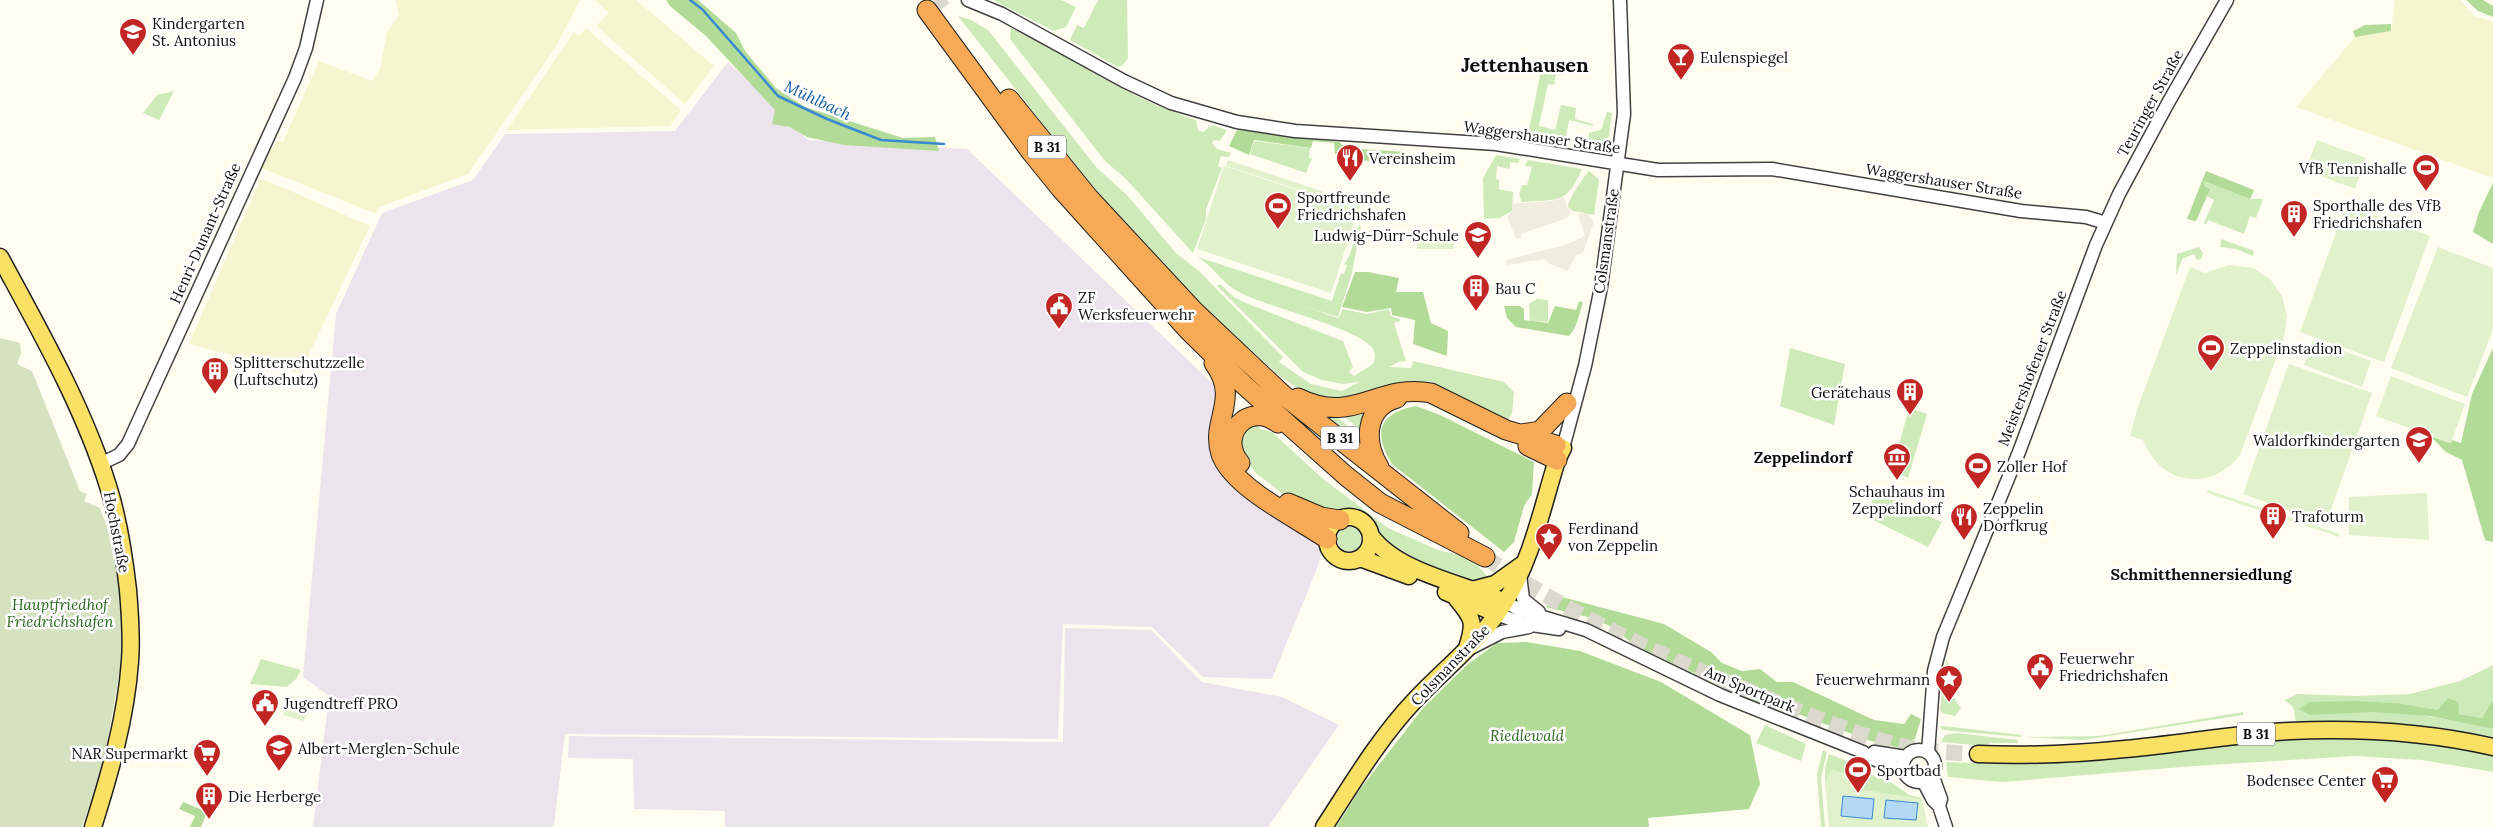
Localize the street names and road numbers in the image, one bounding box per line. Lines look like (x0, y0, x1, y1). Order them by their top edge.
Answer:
street label: Teuringer Straße (2113, 46, 2187, 160)
street label: Waggershauser Straße (1462, 117, 1622, 157)
road number: B 31 (1028, 136, 1066, 158)
street label: Waggershauser Straße (1864, 159, 2024, 203)
street label: Henri-Dunant-Straße (165, 160, 245, 306)
street label: Colsmanstraße (1589, 187, 1623, 295)
street label: Meistershofener Straße (1993, 287, 2071, 449)
road number: B 31 (1321, 426, 1359, 449)
street label: Hochstraße (100, 490, 134, 574)
street label: Colsmanstraße (1406, 620, 1494, 710)
street label: Am Sportpark (1701, 661, 1798, 717)
road number: B 31 (2237, 722, 2275, 746)

